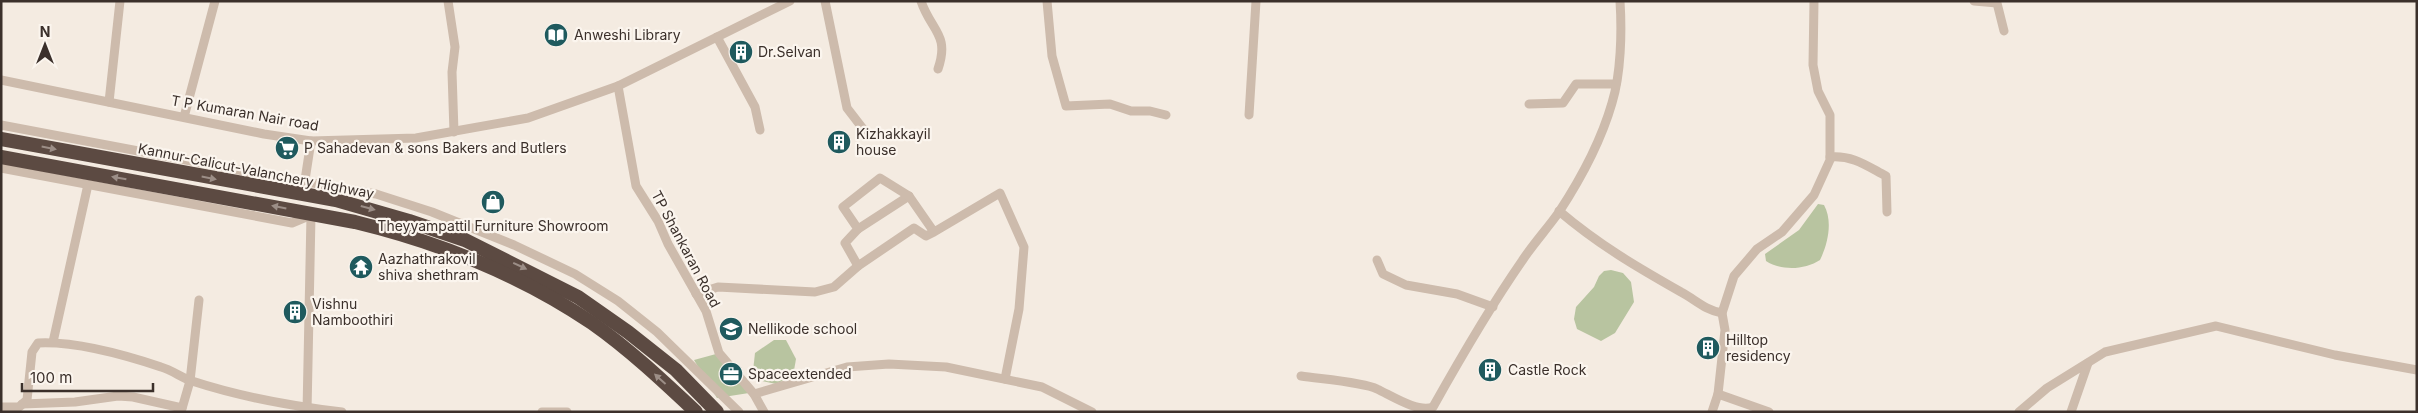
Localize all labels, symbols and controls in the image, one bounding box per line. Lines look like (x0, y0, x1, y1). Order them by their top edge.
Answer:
north arrow (20, 20, 70, 70)
library icon: Anweshi Library (543, 22, 569, 48)
text: N (40, 23, 50, 40)
place label: Anweshi Library (574, 26, 681, 43)
building icon: Dr.Selvan (728, 39, 754, 65)
place label: Dr.Selvan (758, 43, 821, 60)
street label: T P Kumaran Nair road (170, 91, 320, 134)
place label: Kizhakkayil house (856, 125, 931, 158)
building icon: Kizhakkayil house (826, 129, 852, 155)
supermarket icon: P Sahadevan & sons Bakers and Butlers (274, 135, 300, 161)
street label: Kannur-Calicut-Valanchery Highway (137, 139, 376, 202)
place label: P Sahadevan & sons Bakers and Butlers (304, 139, 567, 156)
one-way arrow (42, 144, 57, 152)
one-way arrow (110, 174, 126, 182)
one-way arrow (201, 174, 216, 182)
street label: TP Shankaran Road (648, 187, 724, 310)
shop icon: Theyyampattil Furniture Showroom (480, 189, 506, 215)
one-way arrow (270, 203, 286, 211)
one-way arrow (361, 205, 376, 213)
place label: Theyyampattil Furniture Showroom (377, 217, 609, 234)
place label: Aazhathrakovil shiva shethram (378, 250, 479, 283)
temple icon: Aazhathrakovil shiva shethram (348, 254, 374, 280)
one-way arrow (513, 263, 527, 271)
place label: Vishnu Namboothiri (312, 295, 393, 328)
building icon: Vishnu Namboothiri (282, 299, 308, 325)
school or university icon: Nellikode school (718, 316, 744, 342)
place label: Nellikode school (748, 320, 857, 337)
place label: Hilltop residency (1726, 331, 1791, 364)
building icon: Hilltop residency (1695, 335, 1721, 361)
building icon: Castle Rock (1477, 357, 1503, 383)
scale bar (22, 360, 154, 392)
office icon: Spaceextended (718, 361, 744, 387)
place label: Castle Rock (1508, 361, 1587, 378)
place label: Spaceextended (748, 365, 852, 382)
text: 100 m (30, 368, 72, 387)
one-way arrow (655, 373, 667, 385)

